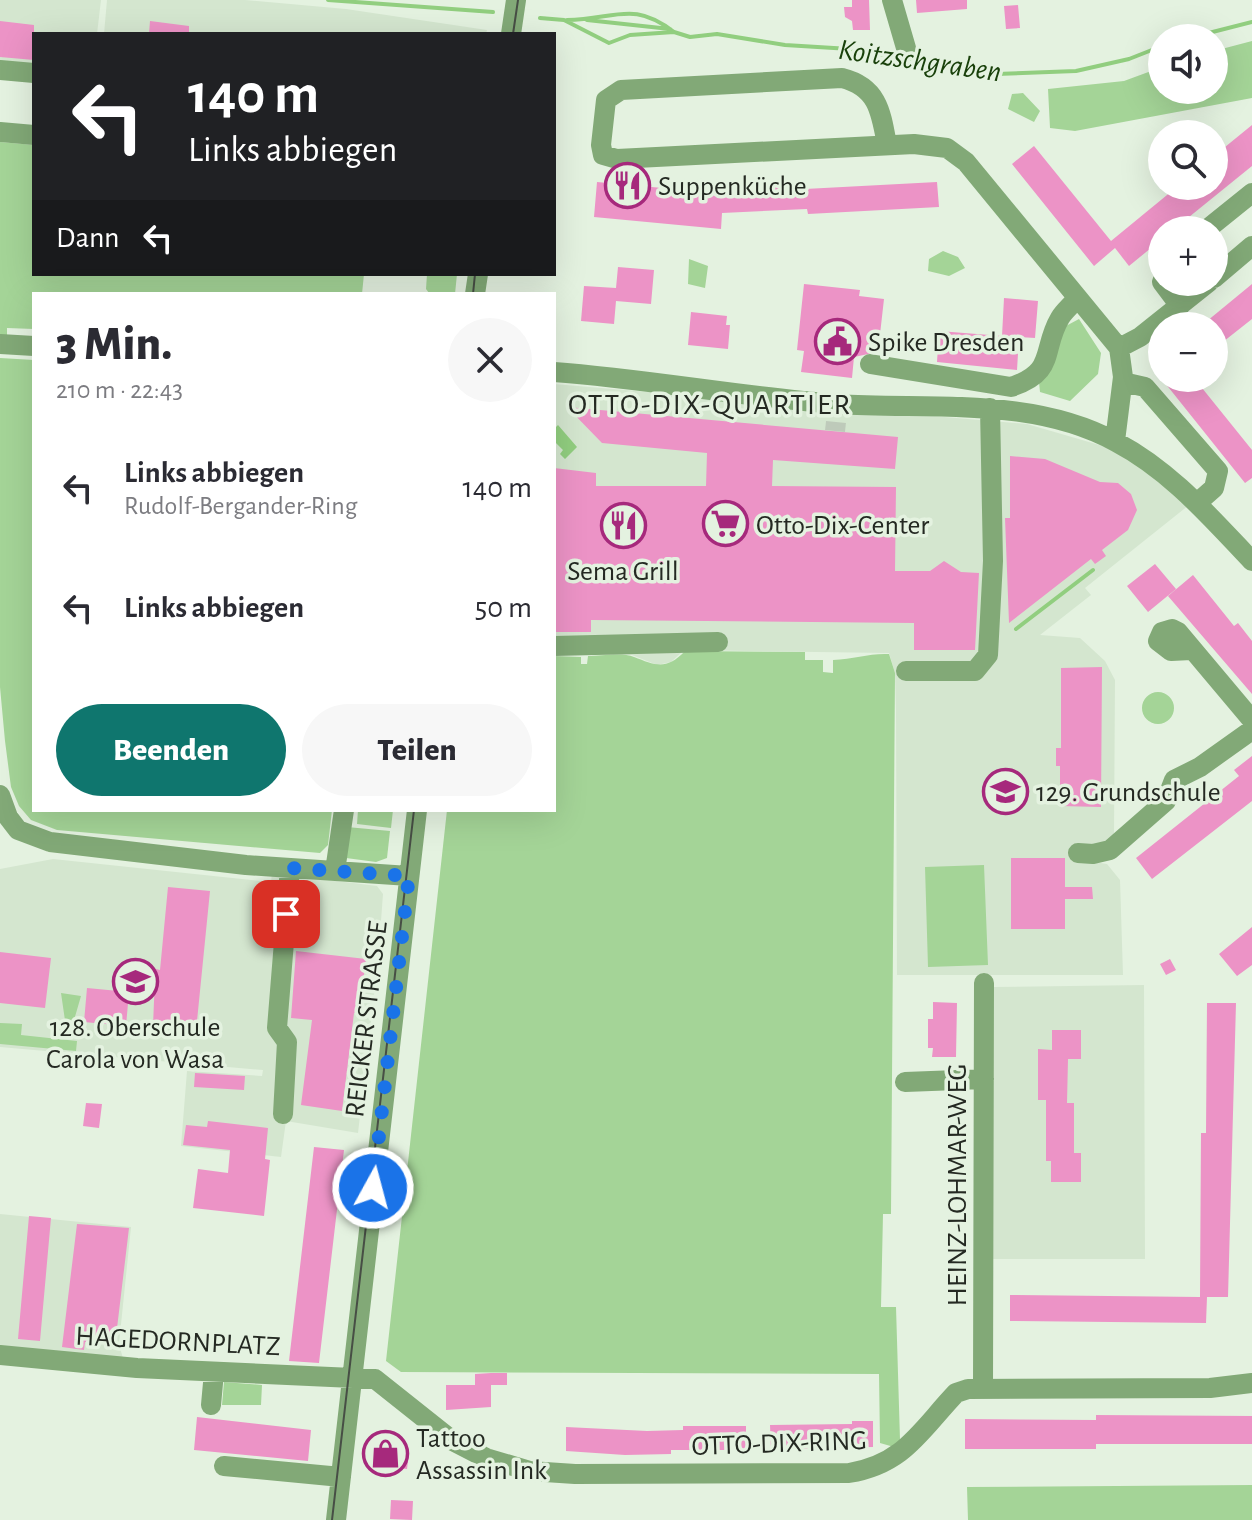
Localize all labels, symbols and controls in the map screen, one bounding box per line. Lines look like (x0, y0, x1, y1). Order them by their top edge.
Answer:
map controls (1148, 24, 1228, 392)
button: sound (1148, 24, 1228, 104)
water label: Koitzschgraben (836, 35, 1003, 87)
icon: left (56, 64, 160, 168)
text: 140 m (188, 67, 319, 123)
button: search (1148, 120, 1228, 200)
text: Links abbiegen (188, 132, 397, 168)
restaurant icon: Suppenküche (603, 161, 651, 209)
place label: Suppenküche (658, 173, 807, 201)
icon: left (136, 216, 180, 260)
button: + (1148, 216, 1228, 296)
text: Dann (56, 223, 120, 253)
button: − (1148, 312, 1228, 392)
public building icon: Spike Dresden (813, 317, 861, 365)
button: close (448, 318, 532, 402)
text: 3 Min. (56, 321, 172, 369)
place label: Spike Dresden (868, 329, 1024, 357)
text: 210 m · 22:43 (56, 377, 183, 403)
district label: OTTO-DIX-QUARTIER (568, 390, 852, 420)
text: Links abbiegen (124, 458, 304, 488)
icon: left (56, 466, 100, 510)
text: 140 m (462, 473, 532, 503)
text: Rudolf-Bergander-Ring (124, 493, 357, 519)
supermarket icon: Otto-Dix-Center (701, 500, 749, 548)
restaurant icon: Sema Grill (599, 501, 647, 549)
place label: Otto-Dix-Center (756, 512, 929, 540)
place label: Sema Grill (567, 558, 679, 586)
icon: left (56, 586, 100, 630)
text: Links abbiegen (124, 593, 304, 623)
text: 50 m (475, 593, 532, 623)
button: Beenden (56, 704, 286, 796)
button: Teilen (302, 704, 532, 796)
school or university icon: 129. Grundschule (981, 767, 1029, 815)
place label: 129. Grundschule (1036, 779, 1221, 807)
pin (252, 880, 320, 948)
icon: arrive (264, 892, 308, 936)
street label: REICKER STRASSE (341, 919, 393, 1119)
school or university icon: 128. Oberschule Carola von Wasa (111, 958, 159, 1006)
place label: 128. Oberschule Carola von Wasa (46, 1014, 224, 1074)
street label: HEINZ-LOHMAR-WEG (944, 1064, 972, 1306)
position arrow (331, 1146, 415, 1230)
street label: HAGEDORNPLATZ (75, 1323, 281, 1361)
place label: Tattoo Assassin Ink (416, 1425, 547, 1485)
street label: OTTO-DIX-RING (691, 1427, 867, 1461)
shop icon: Tattoo Assassin Ink (361, 1429, 409, 1477)

